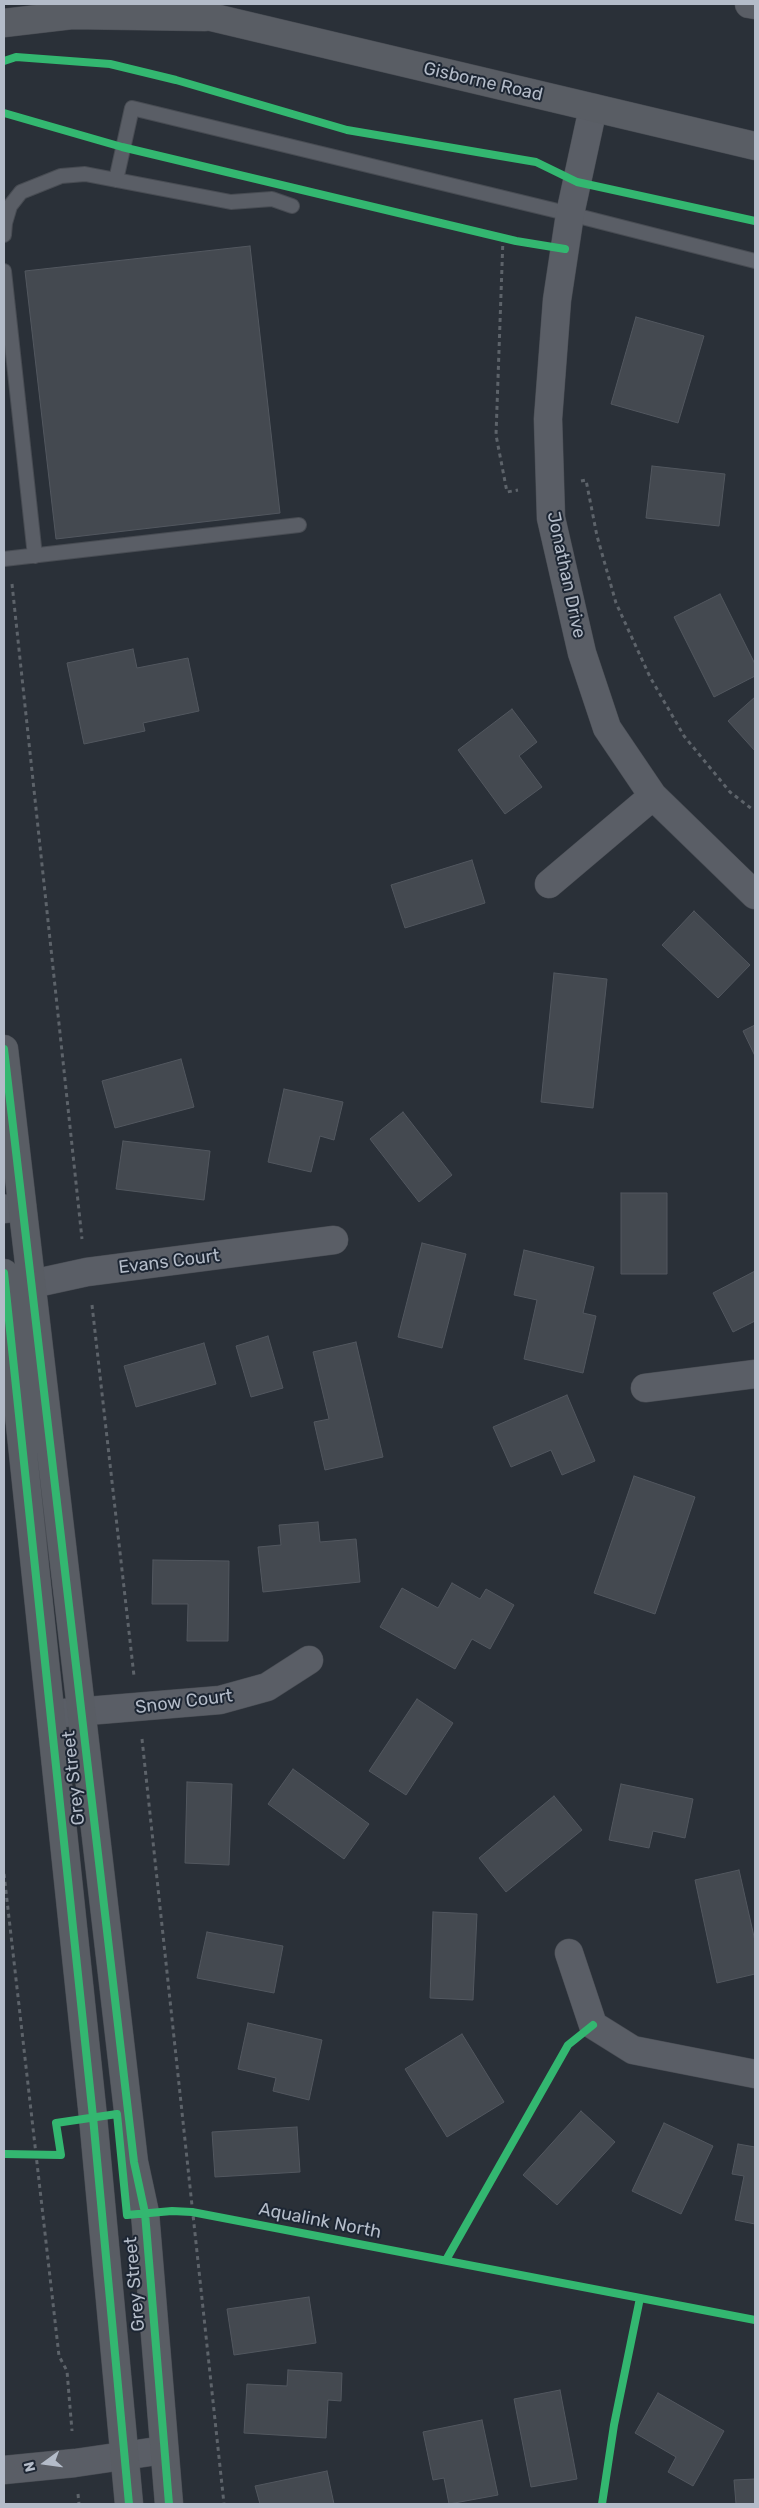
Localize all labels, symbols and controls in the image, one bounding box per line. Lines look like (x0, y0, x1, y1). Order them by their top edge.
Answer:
street label: Gisborne Road (421, 58, 545, 106)
street label: Jonathan Drive (542, 510, 590, 640)
street label: Evans Court (117, 1245, 221, 1279)
street label: Snow Court (134, 1685, 234, 1719)
street label: Grey Street (58, 1730, 90, 1826)
street label: Aqualink North (257, 2199, 383, 2243)
street label: Grey Street (120, 2236, 150, 2332)
north arrow (20, 2438, 70, 2488)
text: N (20, 2460, 39, 2474)

